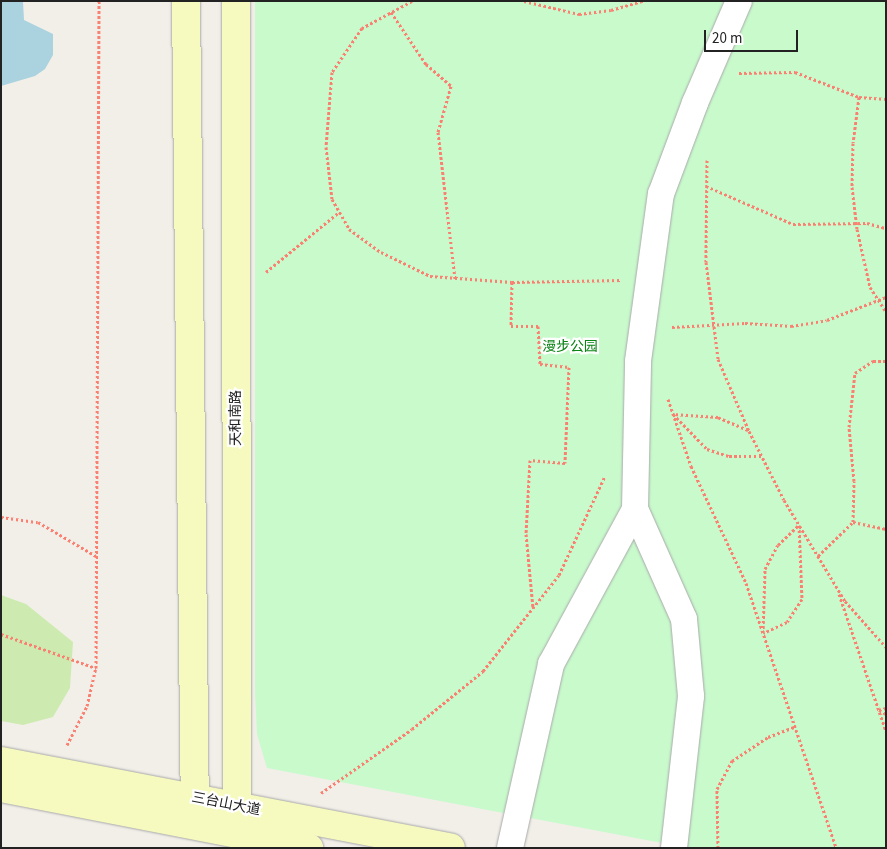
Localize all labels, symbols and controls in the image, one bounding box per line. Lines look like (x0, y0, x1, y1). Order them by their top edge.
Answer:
scale bar (707, 20, 801, 52)
text: 20 m (712, 28, 742, 49)
park label: 漫步公园 (542, 339, 598, 355)
street label: 天和南路 (228, 390, 244, 446)
street label: 三台山大道 (190, 789, 262, 819)

